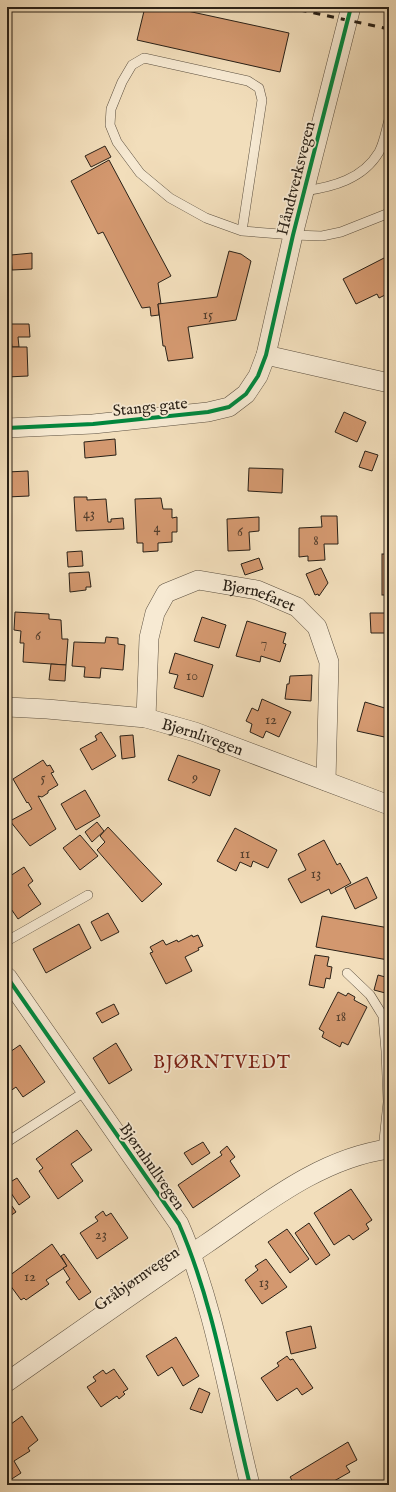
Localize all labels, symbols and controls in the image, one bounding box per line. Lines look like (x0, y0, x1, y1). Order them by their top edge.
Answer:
street label: Håndtverksvegen (273, 119, 321, 237)
house number: 15 (203, 306, 213, 324)
street label: Stangs gate (112, 394, 189, 422)
house number: 43 (83, 505, 95, 523)
house number: 4 (154, 519, 161, 537)
house number: 6 (237, 523, 244, 541)
house number: 8 (313, 532, 319, 550)
street label: Bjørnefaret (220, 576, 298, 617)
house number: 6 (35, 627, 42, 645)
house number: 7 (261, 634, 267, 652)
house number: 10 (186, 667, 198, 685)
house number: 12 (265, 711, 277, 729)
street label: Bjørnlivegen (159, 715, 246, 761)
house number: 5 (40, 769, 46, 787)
house number: 9 (191, 769, 198, 787)
house number: 11 (240, 845, 250, 863)
house number: 13 (311, 865, 321, 883)
house number: 18 (336, 1008, 346, 1026)
district label: BJØRNTVEDT (153, 1052, 291, 1075)
street label: Bjørnhullvegen (114, 1120, 189, 1215)
house number: 23 (95, 1226, 107, 1244)
street label: Gråbjørnvegen (91, 1243, 184, 1316)
house number: 12 (24, 1268, 36, 1286)
house number: 13 (259, 1274, 269, 1292)

